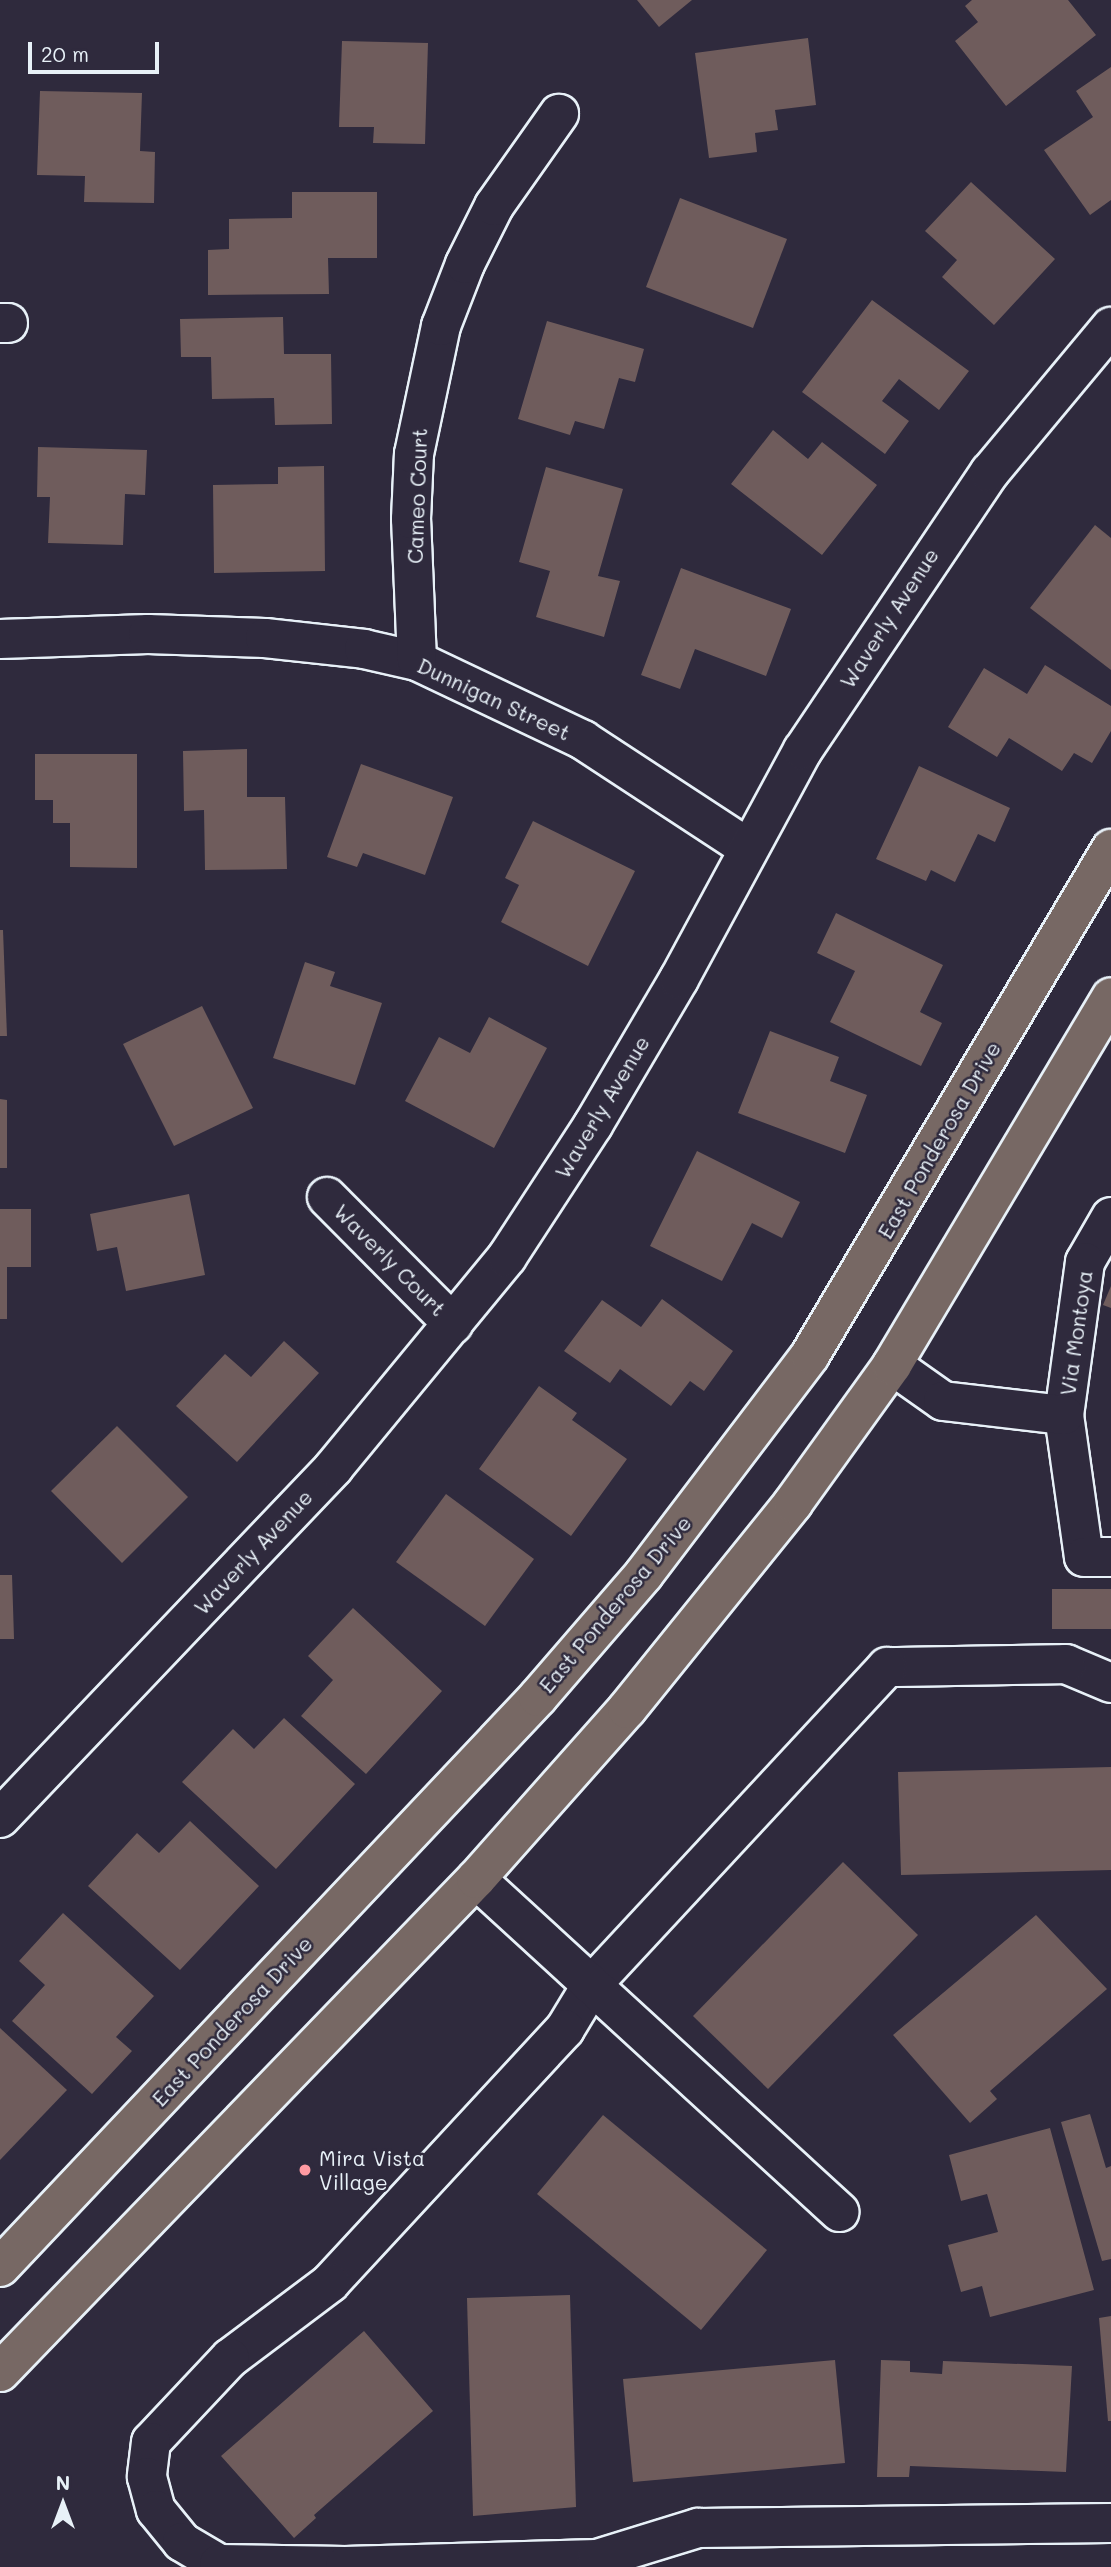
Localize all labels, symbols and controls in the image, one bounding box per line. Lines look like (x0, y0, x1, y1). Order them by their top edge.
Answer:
scale bar (32, 28, 163, 72)
text: 20 m (41, 40, 89, 67)
street label: Cameo Court (402, 428, 432, 564)
street label: Waverly Avenue (834, 543, 944, 693)
street label: Dunnigan Street (413, 652, 575, 746)
street label: Waverly Avenue (550, 1031, 654, 1183)
street label: East Ponderosa Drive (872, 1037, 1006, 1243)
street label: Waverly Court (329, 1199, 451, 1321)
street label: Via Montoya (1055, 1269, 1097, 1397)
street label: Waverly Avenue (189, 1484, 317, 1620)
street label: East Ponderosa Drive (534, 1510, 696, 1698)
street label: East Ponderosa Drive (147, 1931, 317, 2111)
place label: Mira Vista Village (319, 2145, 425, 2195)
marker: Mira Vista Village (297, 2162, 313, 2178)
north arrow (28, 2469, 98, 2539)
text: N (56, 2470, 70, 2495)

